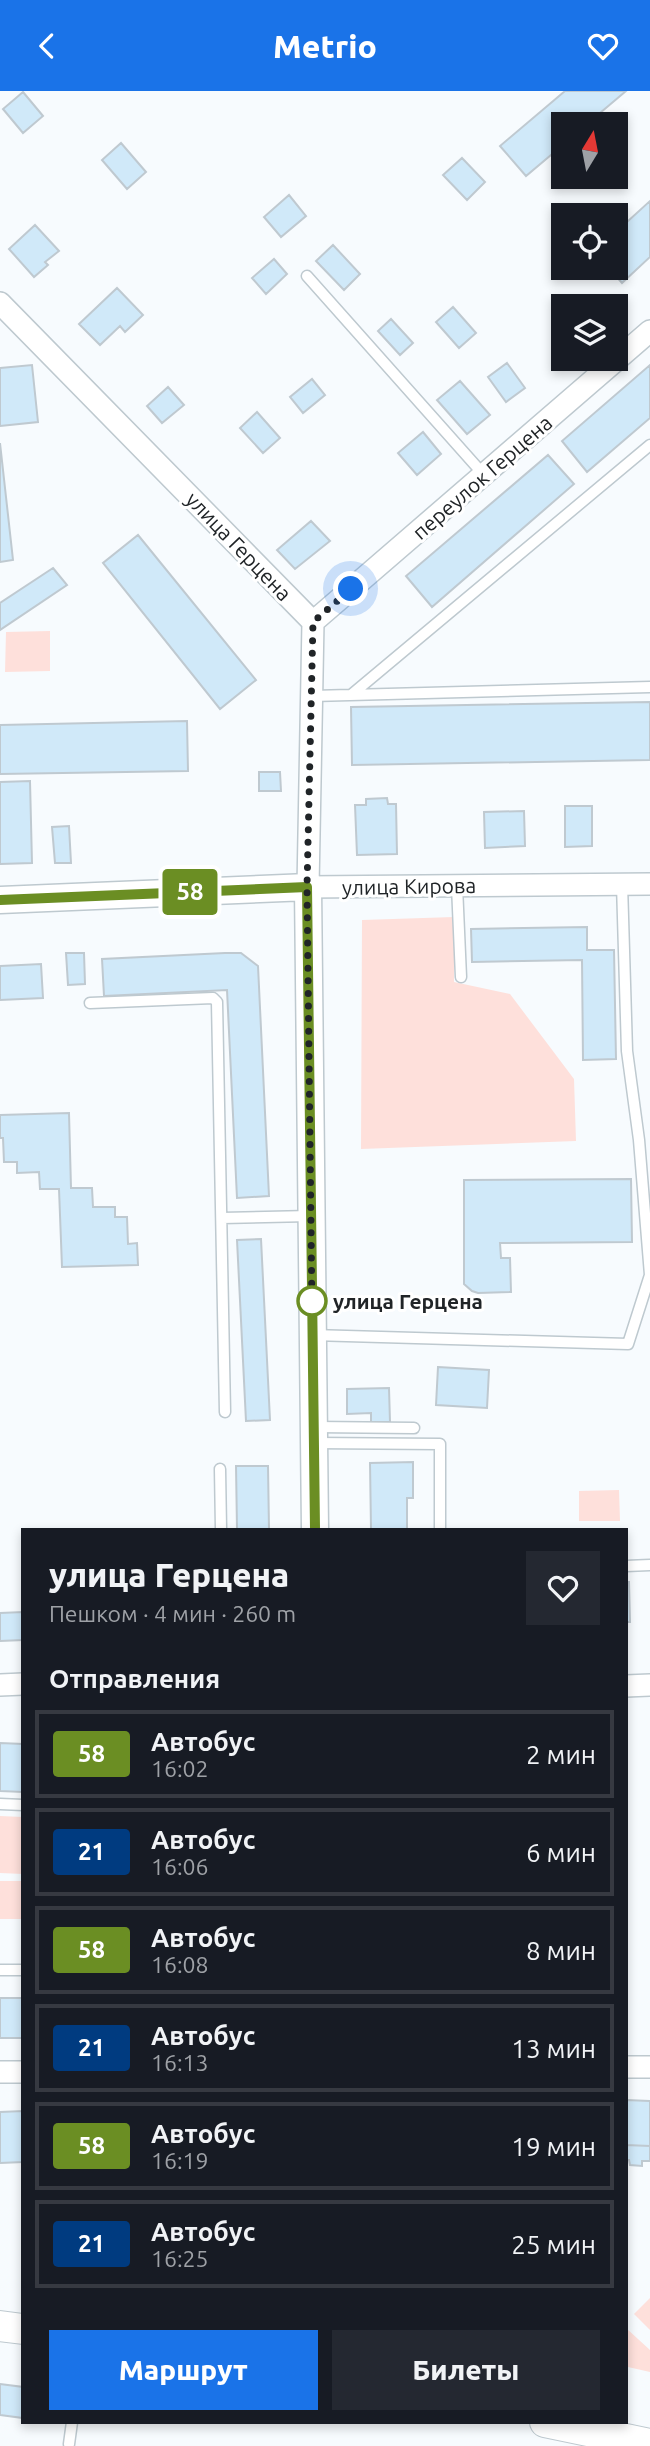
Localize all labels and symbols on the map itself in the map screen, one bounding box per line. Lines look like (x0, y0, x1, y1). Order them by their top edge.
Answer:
north arrow (551, 112, 628, 189)
street label: переулок Герцена (407, 410, 557, 544)
street label: улица Герцена (181, 487, 297, 605)
your location (333, 571, 368, 606)
line badge: 58 (158, 869, 221, 915)
street label: улица Кирова (342, 873, 476, 899)
marker: улица Герцена (297, 1286, 327, 1316)
place label: улица Герцена (333, 1289, 483, 1313)

